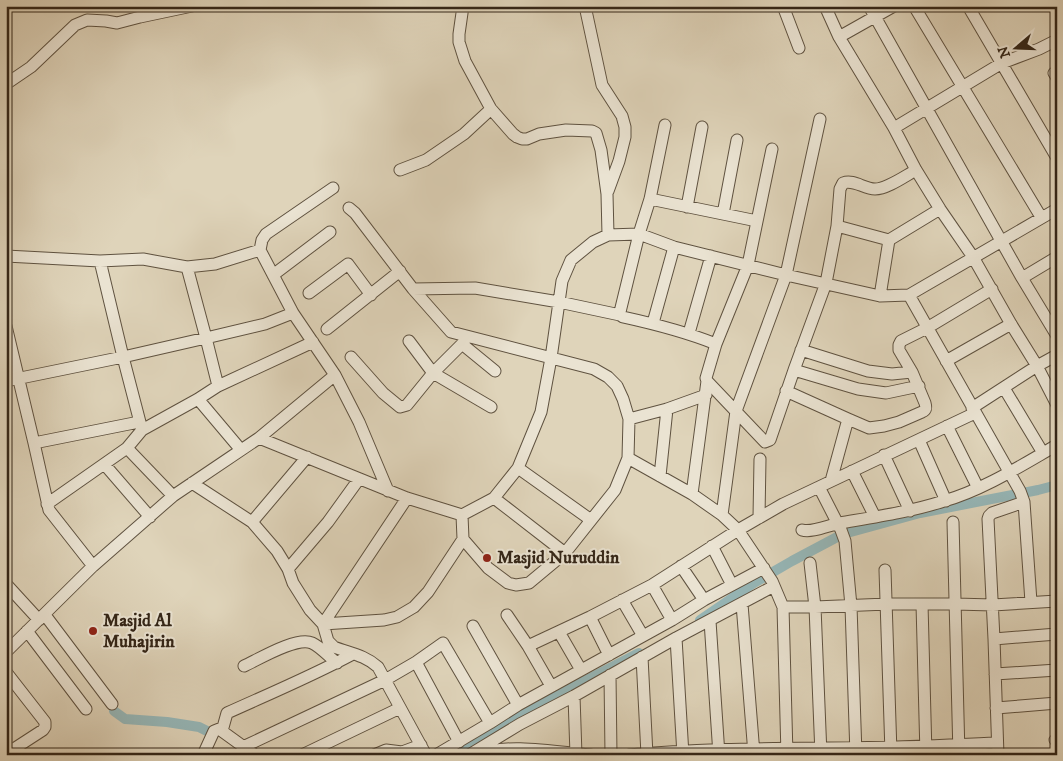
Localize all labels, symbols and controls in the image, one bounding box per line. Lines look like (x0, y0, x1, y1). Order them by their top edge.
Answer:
north arrow (990, 22, 1040, 72)
text: N (994, 43, 1015, 60)
place label: Masjid Nuruddin (497, 547, 620, 569)
marker: Masjid Nuruddin (481, 552, 493, 564)
place label: Masjid Al Muhajirin (103, 610, 175, 653)
marker: Masjid Al Muhajirin (87, 625, 99, 637)

